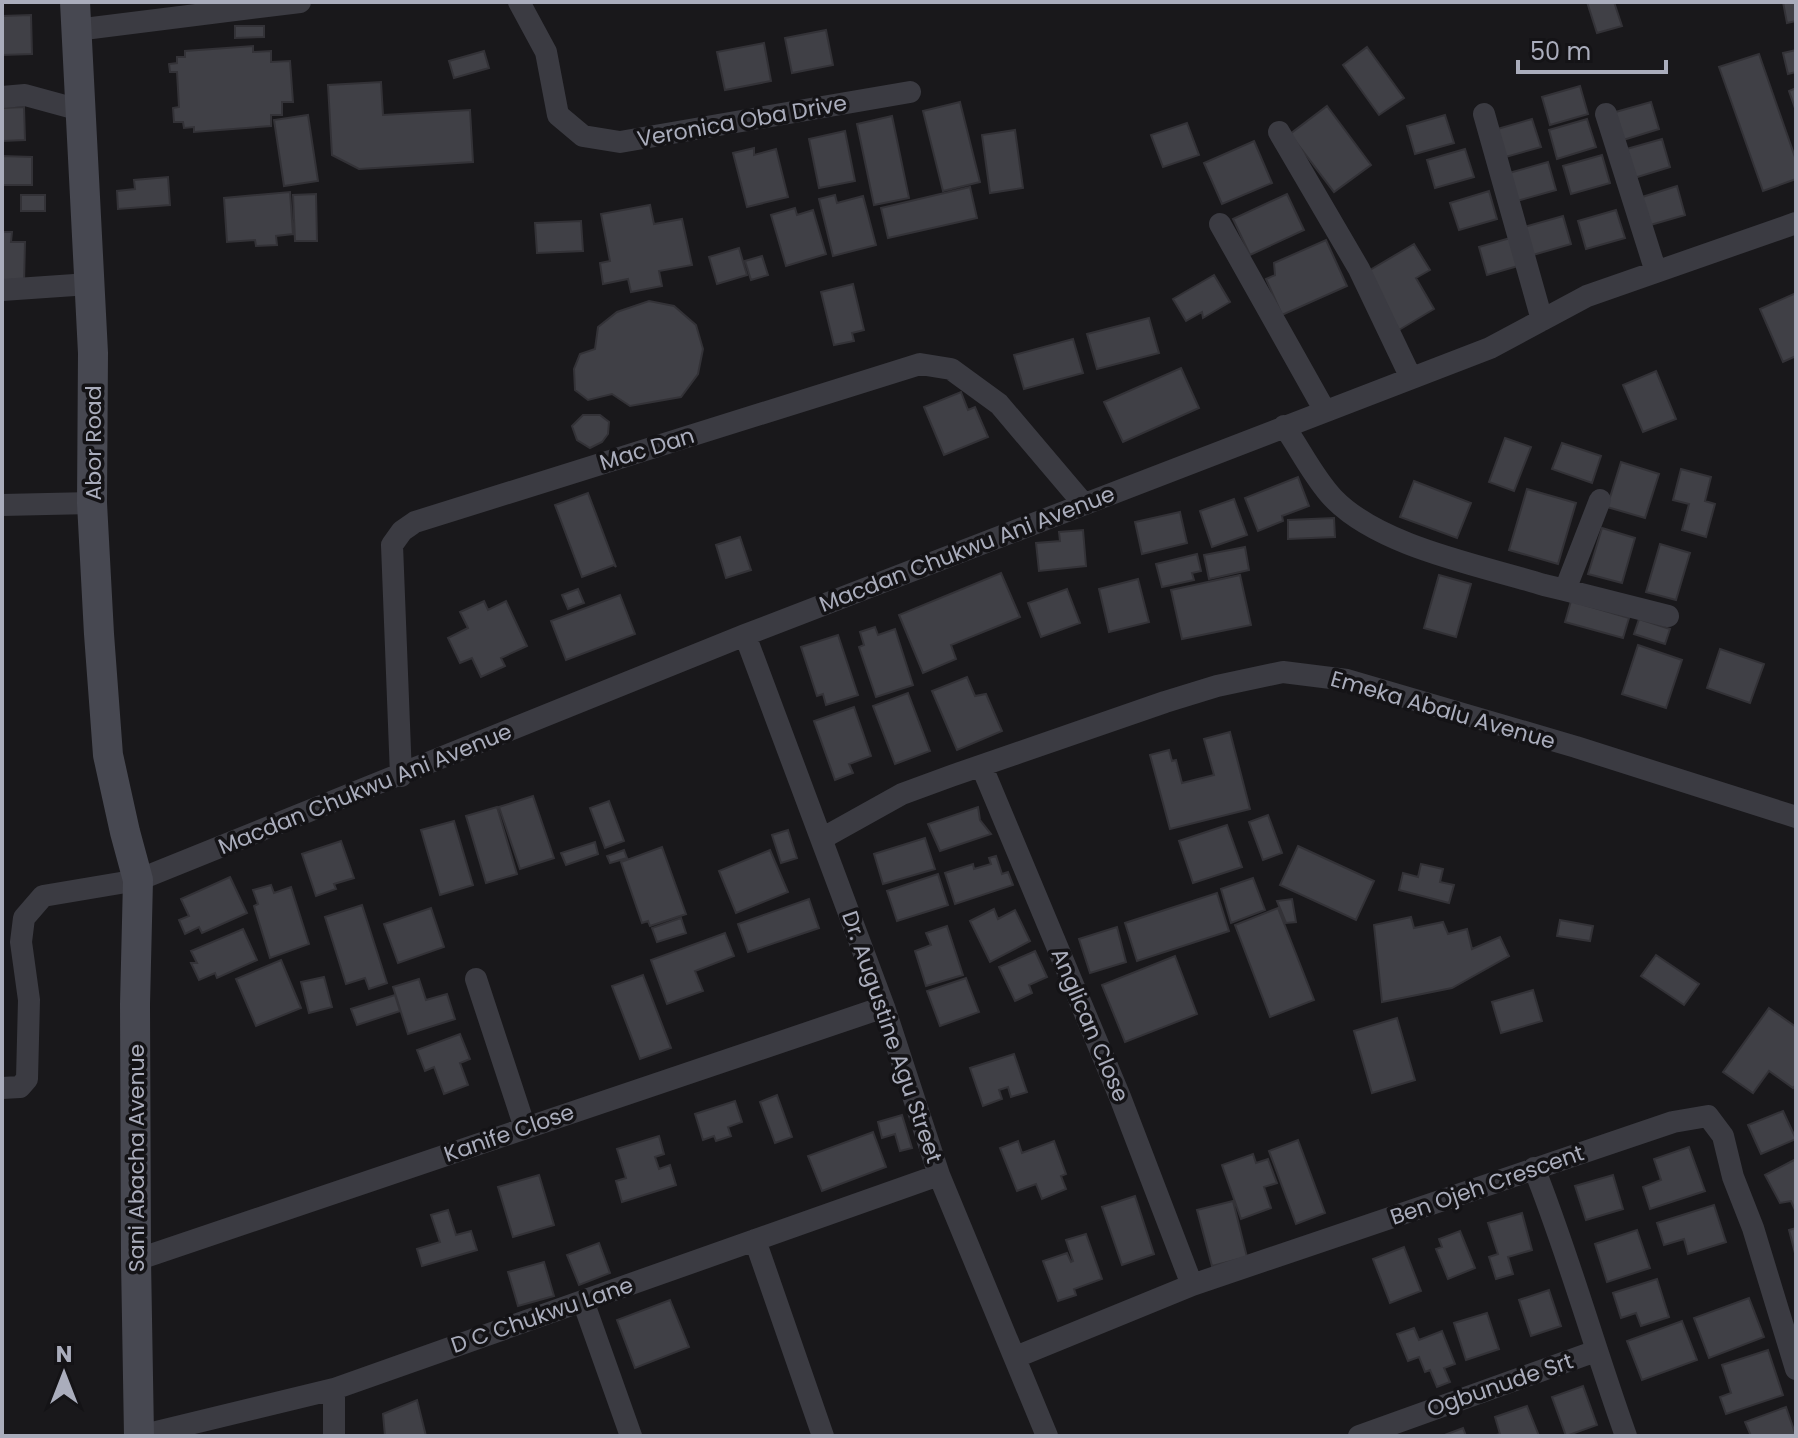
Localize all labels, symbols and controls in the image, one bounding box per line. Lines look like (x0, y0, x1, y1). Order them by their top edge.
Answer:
scale bar (1518, 24, 1666, 74)
text: 50 m (1530, 35, 1591, 68)
street label: Veronica Oba Drive (635, 87, 849, 155)
street label: Abor Road (78, 385, 109, 501)
street label: Mac Dan (596, 420, 698, 478)
street label: Macdan Chukwu Ani Avenue (815, 478, 1119, 620)
street label: Emeka Abalu Avenue (1327, 663, 1559, 757)
street label: Macdan Chukwu Ani Avenue (214, 716, 516, 862)
street label: Dr. Augustine Agu Street (834, 907, 950, 1167)
street label: Anglican Close (1044, 943, 1136, 1107)
street label: Sani Abacha Avenue (121, 1044, 152, 1272)
street label: Kanife Close (440, 1096, 578, 1170)
street label: Ben Ojeh Crescent (1386, 1137, 1588, 1233)
street label: D C Chukwu Lane (447, 1269, 637, 1361)
north arrow (24, 1334, 104, 1414)
text: N (56, 1339, 72, 1370)
street label: Ogbunude Srt (1423, 1345, 1577, 1425)

